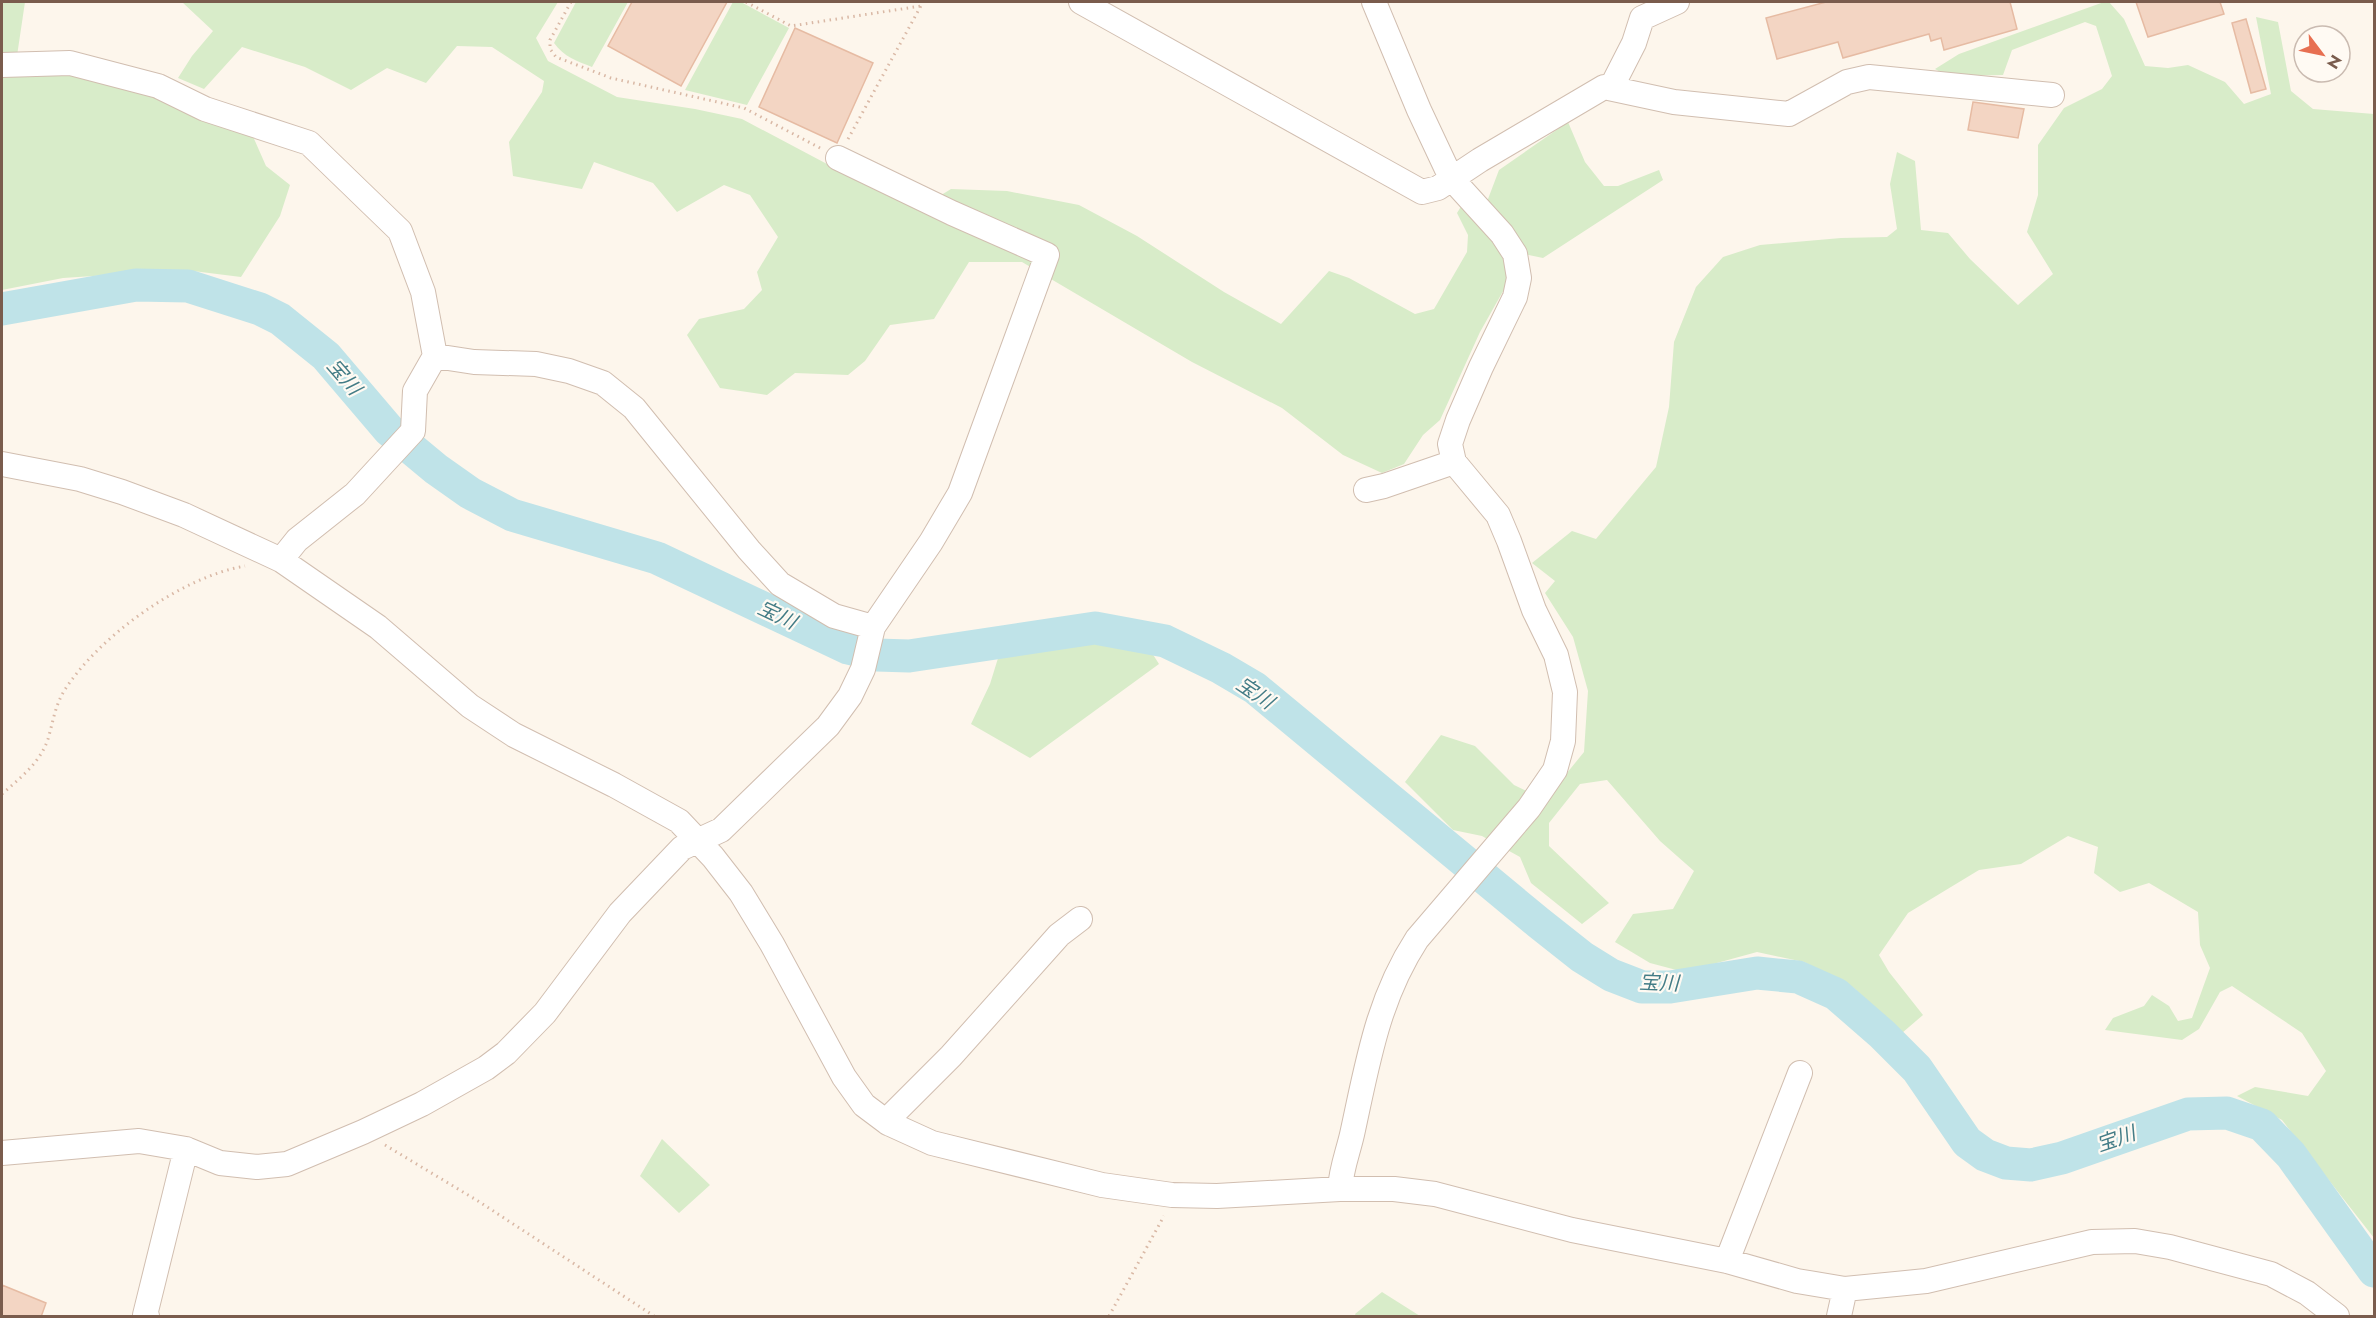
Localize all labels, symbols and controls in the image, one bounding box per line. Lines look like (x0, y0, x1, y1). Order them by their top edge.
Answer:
north arrow (2292, 24, 2352, 84)
text: N (2321, 50, 2347, 73)
water label: 宝川 (320, 352, 369, 403)
water label: 宝川 (753, 593, 803, 637)
water label: 宝川 (1230, 670, 1281, 717)
water label: 宝川 (1639, 968, 1681, 998)
water label: 宝川 (2092, 1118, 2142, 1159)

